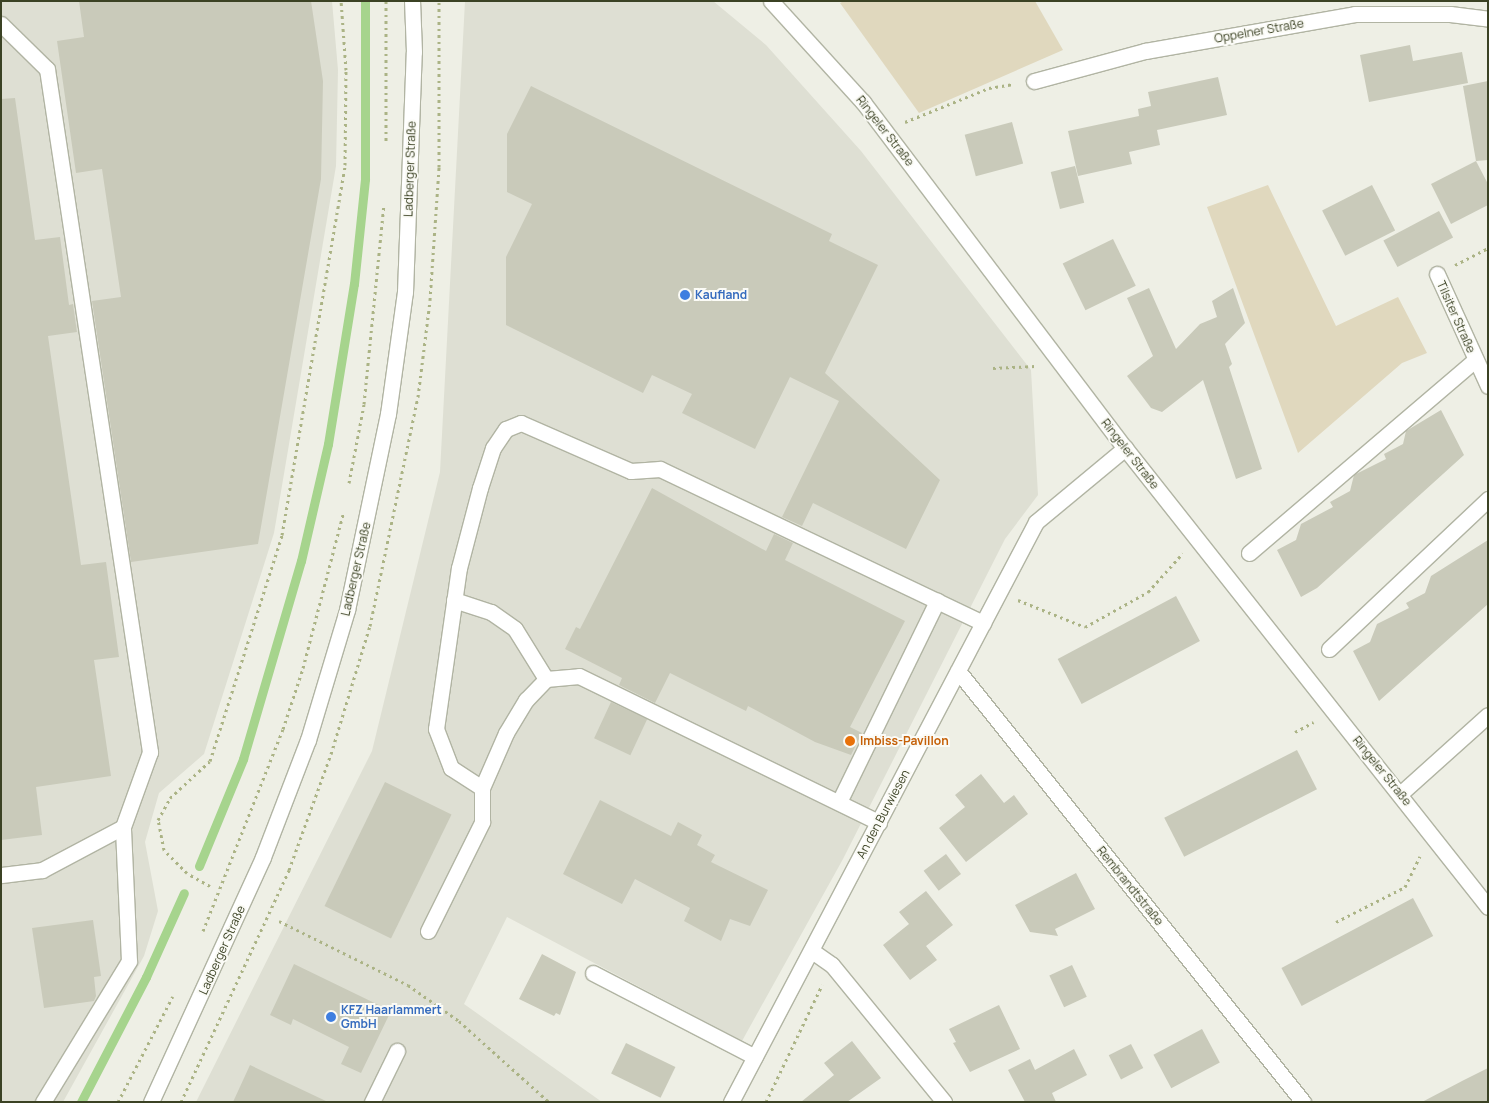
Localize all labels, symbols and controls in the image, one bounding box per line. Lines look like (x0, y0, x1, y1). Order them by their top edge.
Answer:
street label: Oppelner Straße (1213, 16, 1305, 46)
street label: Ringeler Straße (853, 93, 917, 169)
street label: Ladberger Straße (401, 121, 419, 217)
street label: Tilsiter Straße (1434, 279, 1478, 355)
place label: Kaufland (695, 288, 747, 302)
marker: Kaufland (679, 289, 691, 301)
street label: Ringeler Straße (1098, 416, 1162, 492)
street label: Ladberger Straße (338, 521, 374, 617)
street label: Ringeler Straße (1350, 733, 1414, 809)
place label: Imbiss-Pavillon (860, 734, 949, 748)
marker: Imbiss-Pavillon (844, 735, 856, 747)
street label: An den Burwiesen (853, 767, 913, 861)
street label: Rembrandtstraße (1094, 844, 1166, 928)
street label: Ladberger Straße (196, 903, 248, 997)
place label: KFZ Haarlammert GmbH (341, 1003, 442, 1031)
marker: KFZ Haarlammert GmbH (325, 1011, 337, 1023)

